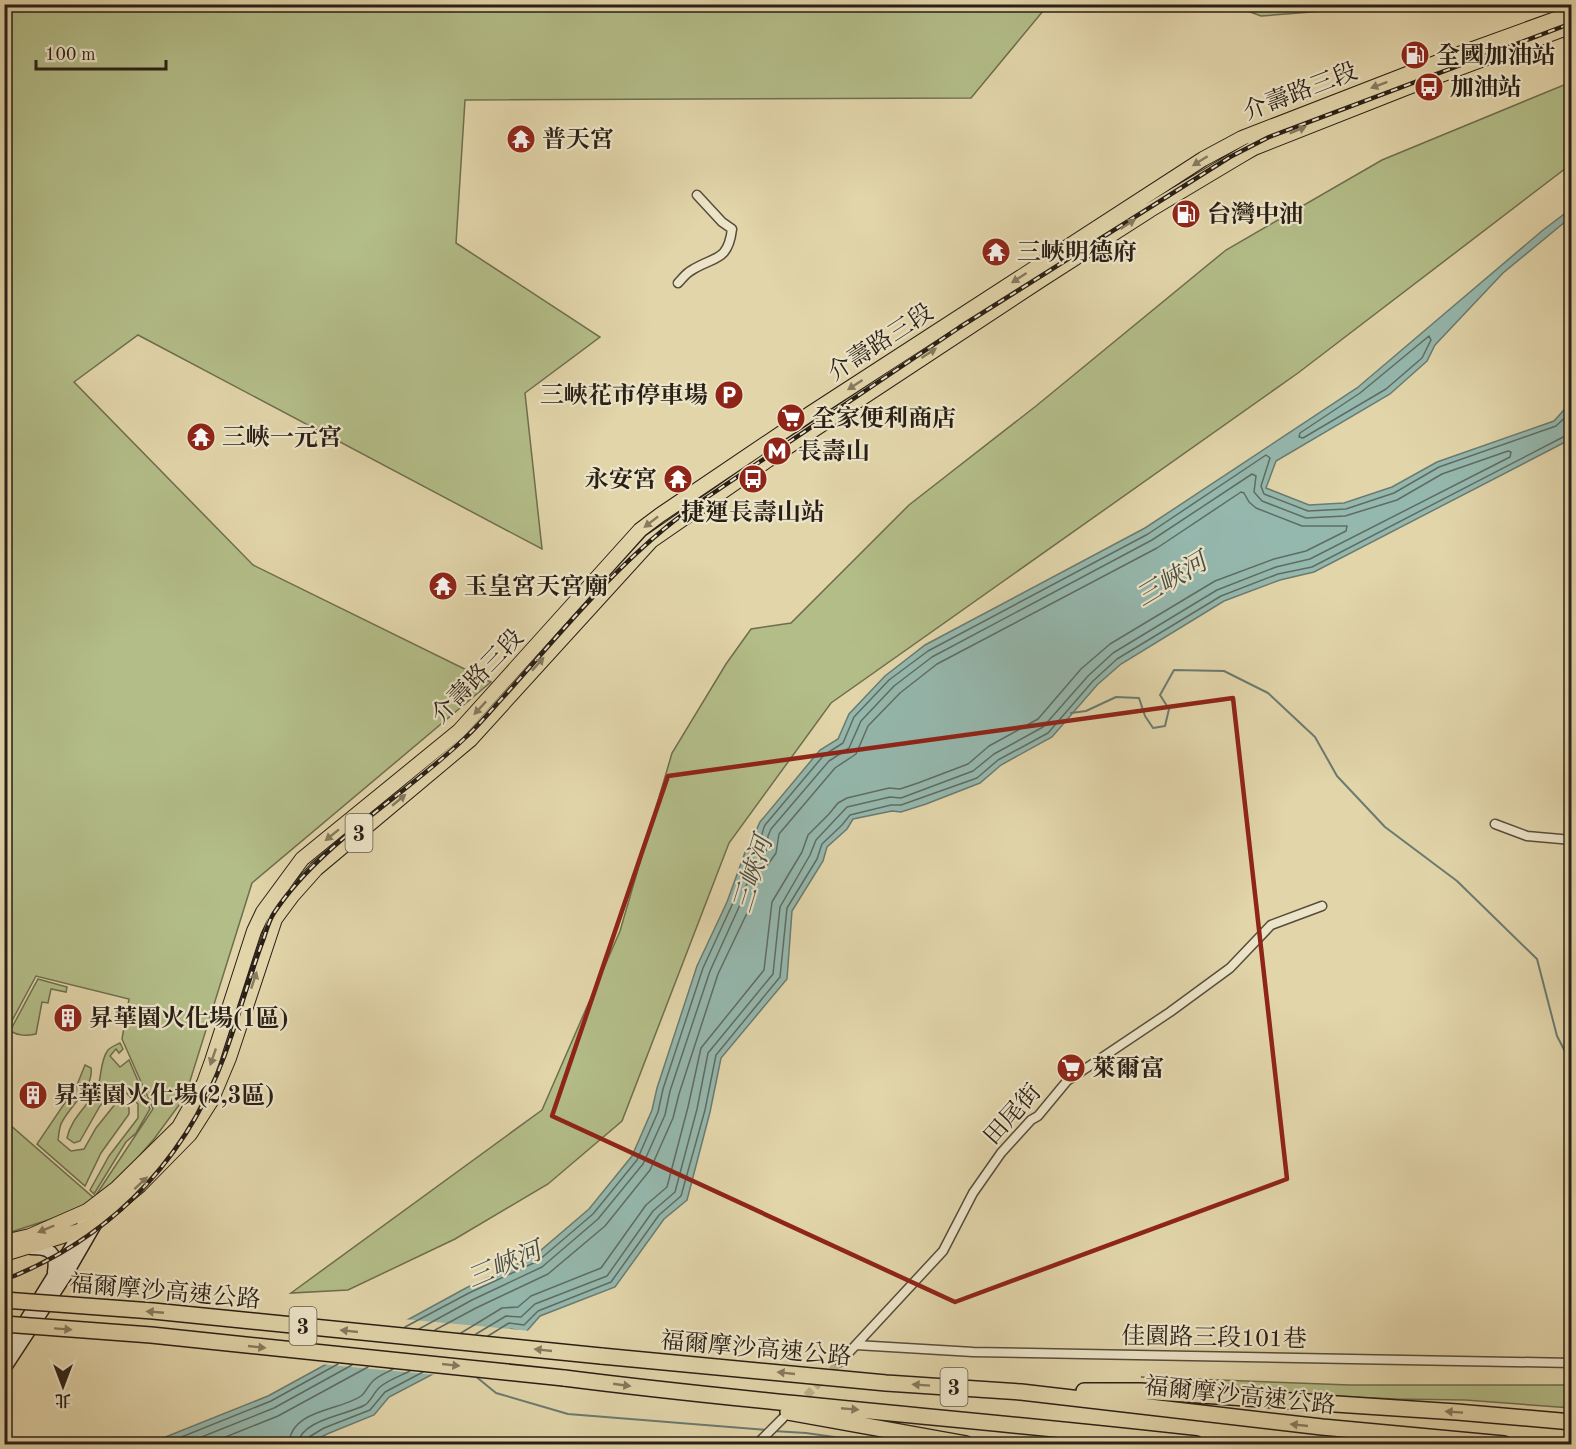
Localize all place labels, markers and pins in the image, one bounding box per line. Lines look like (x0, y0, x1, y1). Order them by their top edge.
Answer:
fuel station icon: 全國加油站 (1399, 39, 1431, 71)
place label: 全國加油站 (1436, 42, 1556, 69)
bus stop icon: 加油站 (1413, 71, 1445, 103)
place label: 加油站 (1450, 74, 1522, 101)
temple icon: 普天宮 (505, 123, 537, 155)
place label: 普天宮 (542, 126, 614, 153)
fuel station icon: 台灣中油 (1170, 198, 1202, 230)
place label: 台灣中油 (1207, 201, 1303, 228)
temple icon: 三峽明德府 (980, 236, 1012, 268)
place label: 三峽明德府 (1017, 239, 1137, 266)
parking icon: 三峽花市停車場 (713, 379, 745, 411)
place label: 三峽花市停車場 (540, 382, 708, 409)
supermarket icon: 全家便利商店 (775, 402, 807, 434)
place label: 全家便利商店 (812, 405, 956, 432)
temple icon: 三峽一元宮 (185, 421, 217, 453)
place label: 三峽一元宮 (222, 424, 342, 451)
metro station icon: 長壽山 (761, 435, 793, 467)
place label: 長壽山 (798, 438, 870, 465)
temple icon: 永安宮 (662, 463, 694, 495)
bus stop icon: 捷運長壽山站 (737, 463, 769, 495)
place label: 永安宮 (585, 466, 657, 493)
place label: 捷運長壽山站 (681, 499, 825, 526)
temple icon: 玉皇宮天宮廟 (427, 570, 459, 602)
place label: 玉皇宮天宮廟 (464, 573, 608, 600)
building icon: 昇華園火化場(1區) (52, 1002, 84, 1034)
place label: 昇華園火化場(1區) (89, 1005, 289, 1032)
supermarket icon: 萊爾富 (1055, 1052, 1087, 1084)
place label: 萊爾富 (1092, 1055, 1164, 1082)
building icon: 昇華園火化場(2,3區) (17, 1079, 49, 1111)
place label: 昇華園火化場(2,3區) (54, 1082, 274, 1109)

